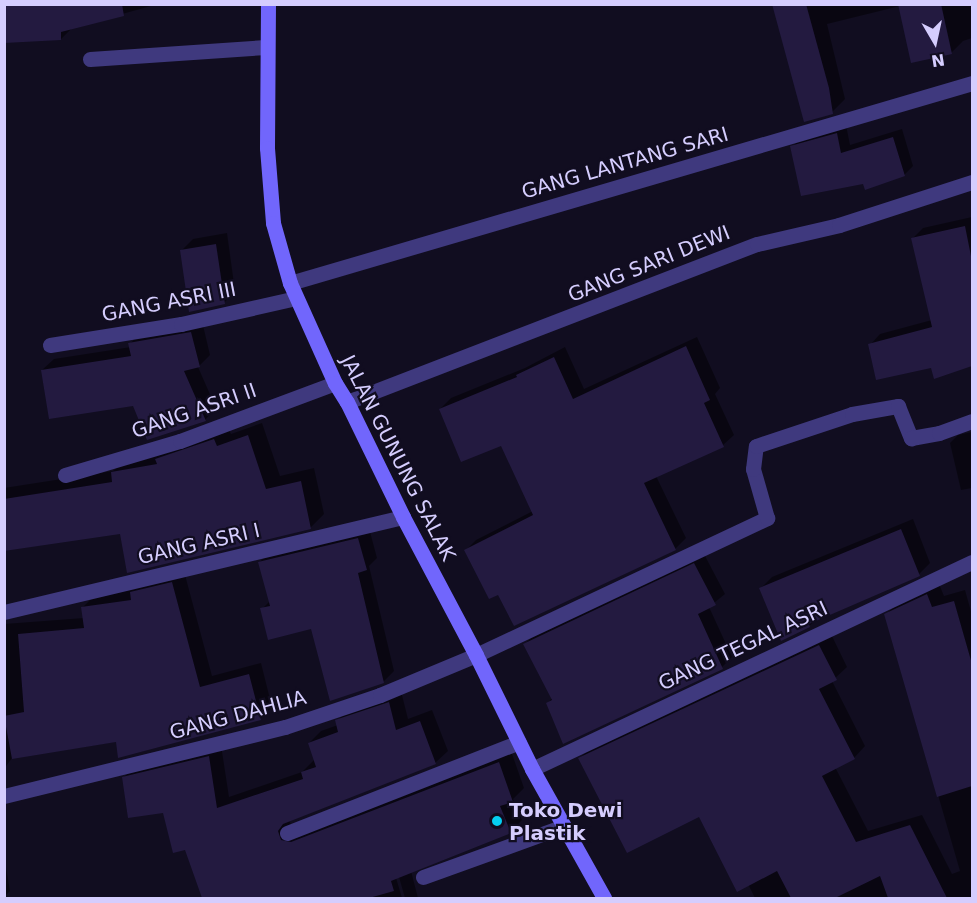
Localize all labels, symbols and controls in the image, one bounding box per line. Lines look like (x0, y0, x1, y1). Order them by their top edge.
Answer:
north arrow (905, 12, 965, 72)
text: N (930, 50, 946, 71)
street label: GANG LANTANG SARI (519, 122, 731, 204)
street label: GANG SARI DEWI (564, 221, 734, 307)
street label: GANG ASRI III (100, 277, 238, 327)
street label: JALAN GUNUNG SALAK (336, 351, 460, 565)
street label: GANG ASRI II (128, 378, 260, 444)
street label: GANG ASRI I (136, 518, 262, 570)
street label: GANG TEGAL ASRI (655, 596, 831, 696)
street label: GANG DAHLIA (167, 685, 309, 745)
place label: Toko Dewi Plastik (509, 798, 623, 845)
marker: Toko Dewi Plastik (490, 814, 504, 828)

